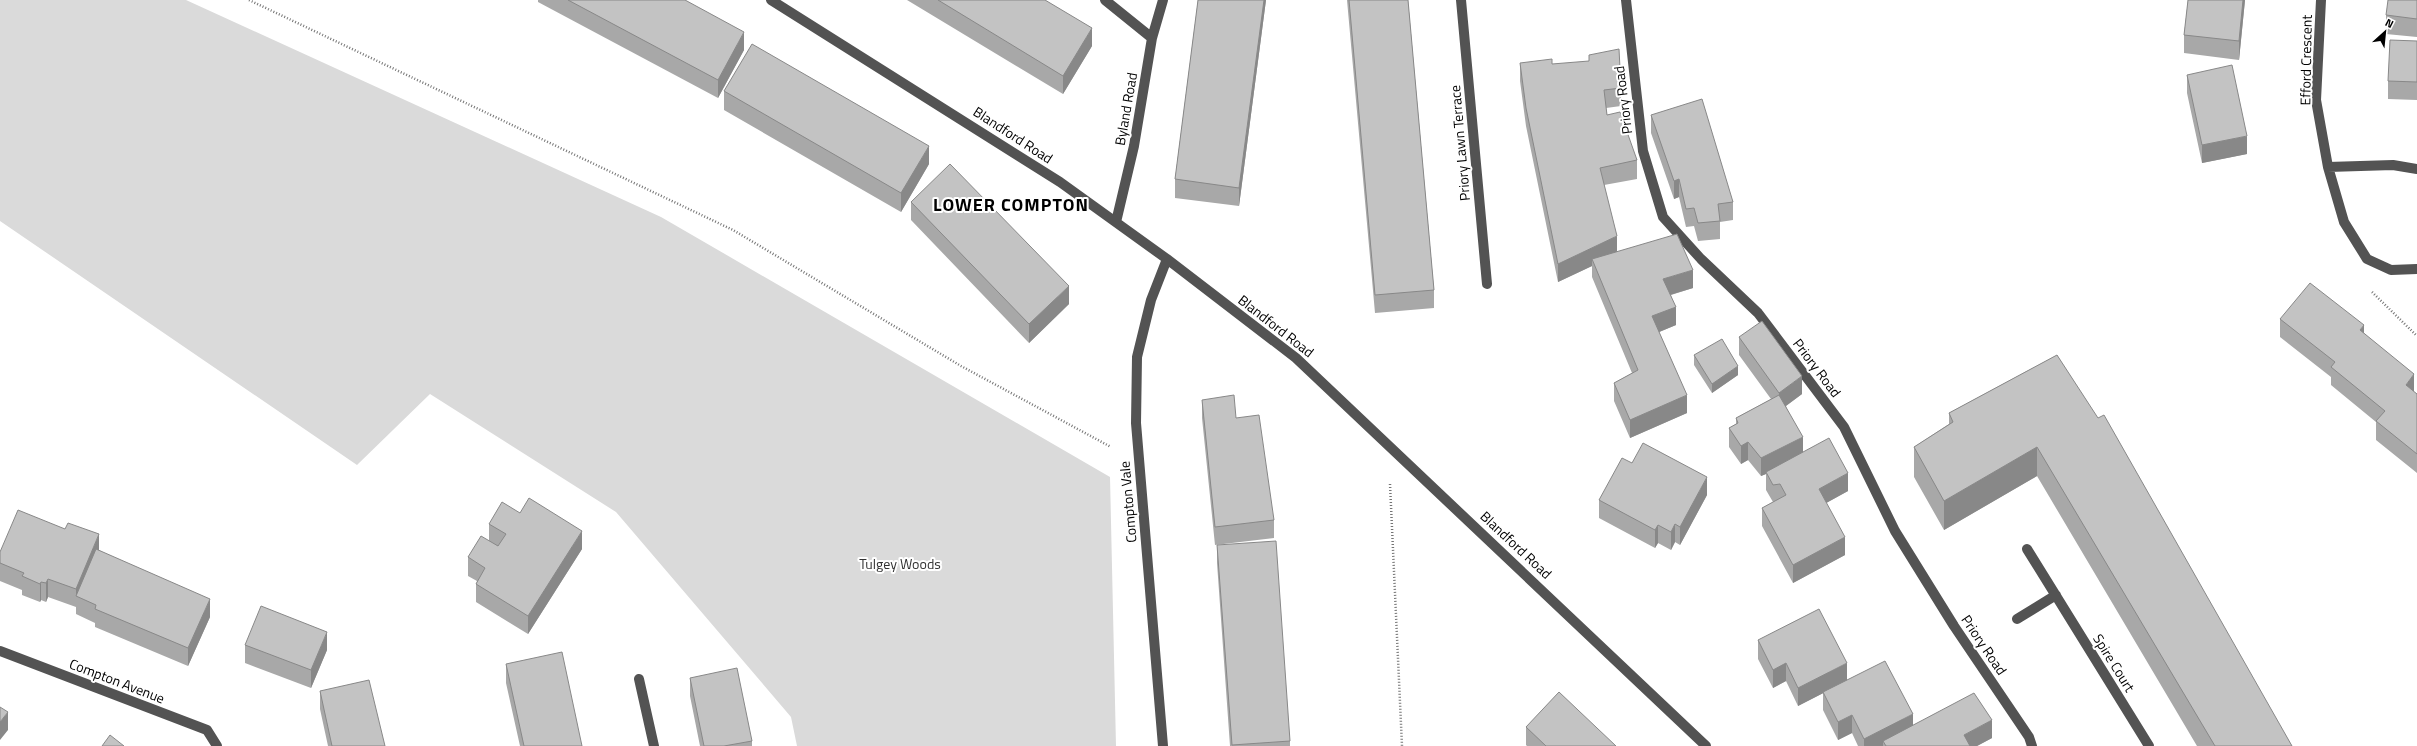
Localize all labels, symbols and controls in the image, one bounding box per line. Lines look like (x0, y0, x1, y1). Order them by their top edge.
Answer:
north arrow (2365, 12, 2405, 52)
street label: Efford Crescent (2294, 14, 2317, 106)
text: N (2383, 14, 2397, 32)
street label: Priory Road (1608, 65, 1637, 135)
street label: Byland Road (1109, 71, 1142, 147)
street label: Priory Lawn Terrace (1444, 84, 1475, 202)
street label: Blandford Road (969, 101, 1057, 168)
district label: LOWER COMPTON (933, 191, 1089, 218)
street label: Blandford Road (1234, 289, 1319, 362)
street label: Priory Road (1788, 334, 1846, 401)
street label: Compton Vale (1113, 460, 1142, 544)
street label: Blandford Road (1476, 506, 1557, 583)
park label: Tulgey Woods (859, 553, 941, 574)
street label: Priory Road (1957, 610, 2012, 679)
street label: Spire Court (2088, 630, 2141, 696)
street label: Compton Avenue (66, 653, 168, 708)

